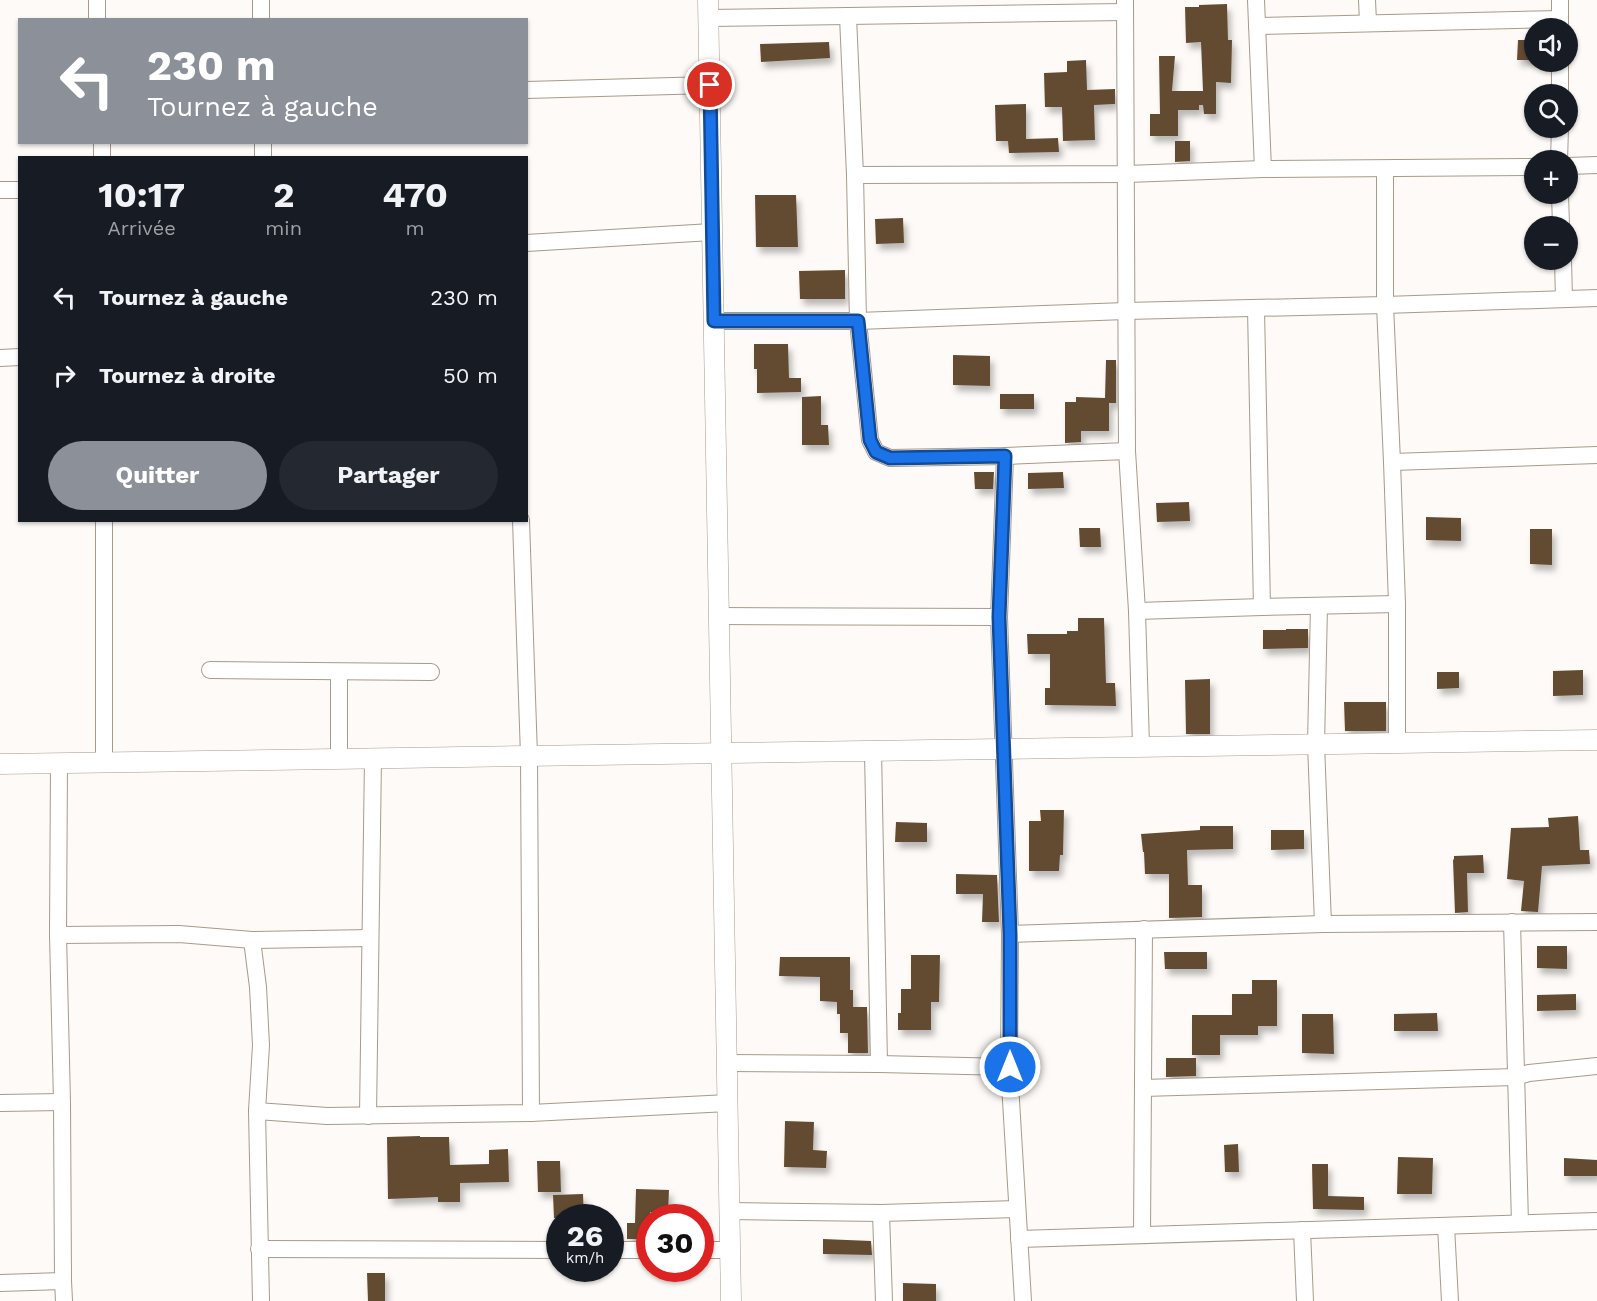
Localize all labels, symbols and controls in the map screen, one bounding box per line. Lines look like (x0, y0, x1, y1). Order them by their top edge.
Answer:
map controls (1524, 18, 1578, 270)
button: sound (1524, 18, 1578, 72)
text: 230 m (147, 41, 276, 90)
icon: left (48, 42, 126, 120)
pin (684, 59, 735, 110)
icon: arrive (693, 68, 726, 101)
button: search (1524, 84, 1578, 138)
text: Tournez à gauche (147, 91, 378, 123)
button: + (1524, 150, 1578, 204)
text: 10:17 (98, 174, 185, 216)
text: 2 (273, 174, 294, 216)
text: 470 (382, 174, 448, 216)
text: Arrivée (107, 216, 176, 240)
text: min (265, 216, 302, 240)
text: m (405, 216, 425, 240)
button: − (1524, 216, 1578, 270)
icon: left (48, 281, 81, 314)
text: Tournez à gauche (99, 285, 288, 310)
text: 230 m (430, 285, 498, 310)
icon: right (48, 359, 81, 392)
text: Tournez à droite (99, 363, 276, 388)
text: 50 m (443, 363, 498, 388)
button: Quitter (48, 441, 267, 510)
button: Partager (279, 441, 498, 510)
position arrow (978, 1035, 1042, 1099)
speed limit sign: 30 (636, 1204, 714, 1282)
text: 26 (567, 1218, 603, 1253)
text: km/h (566, 1249, 604, 1267)

